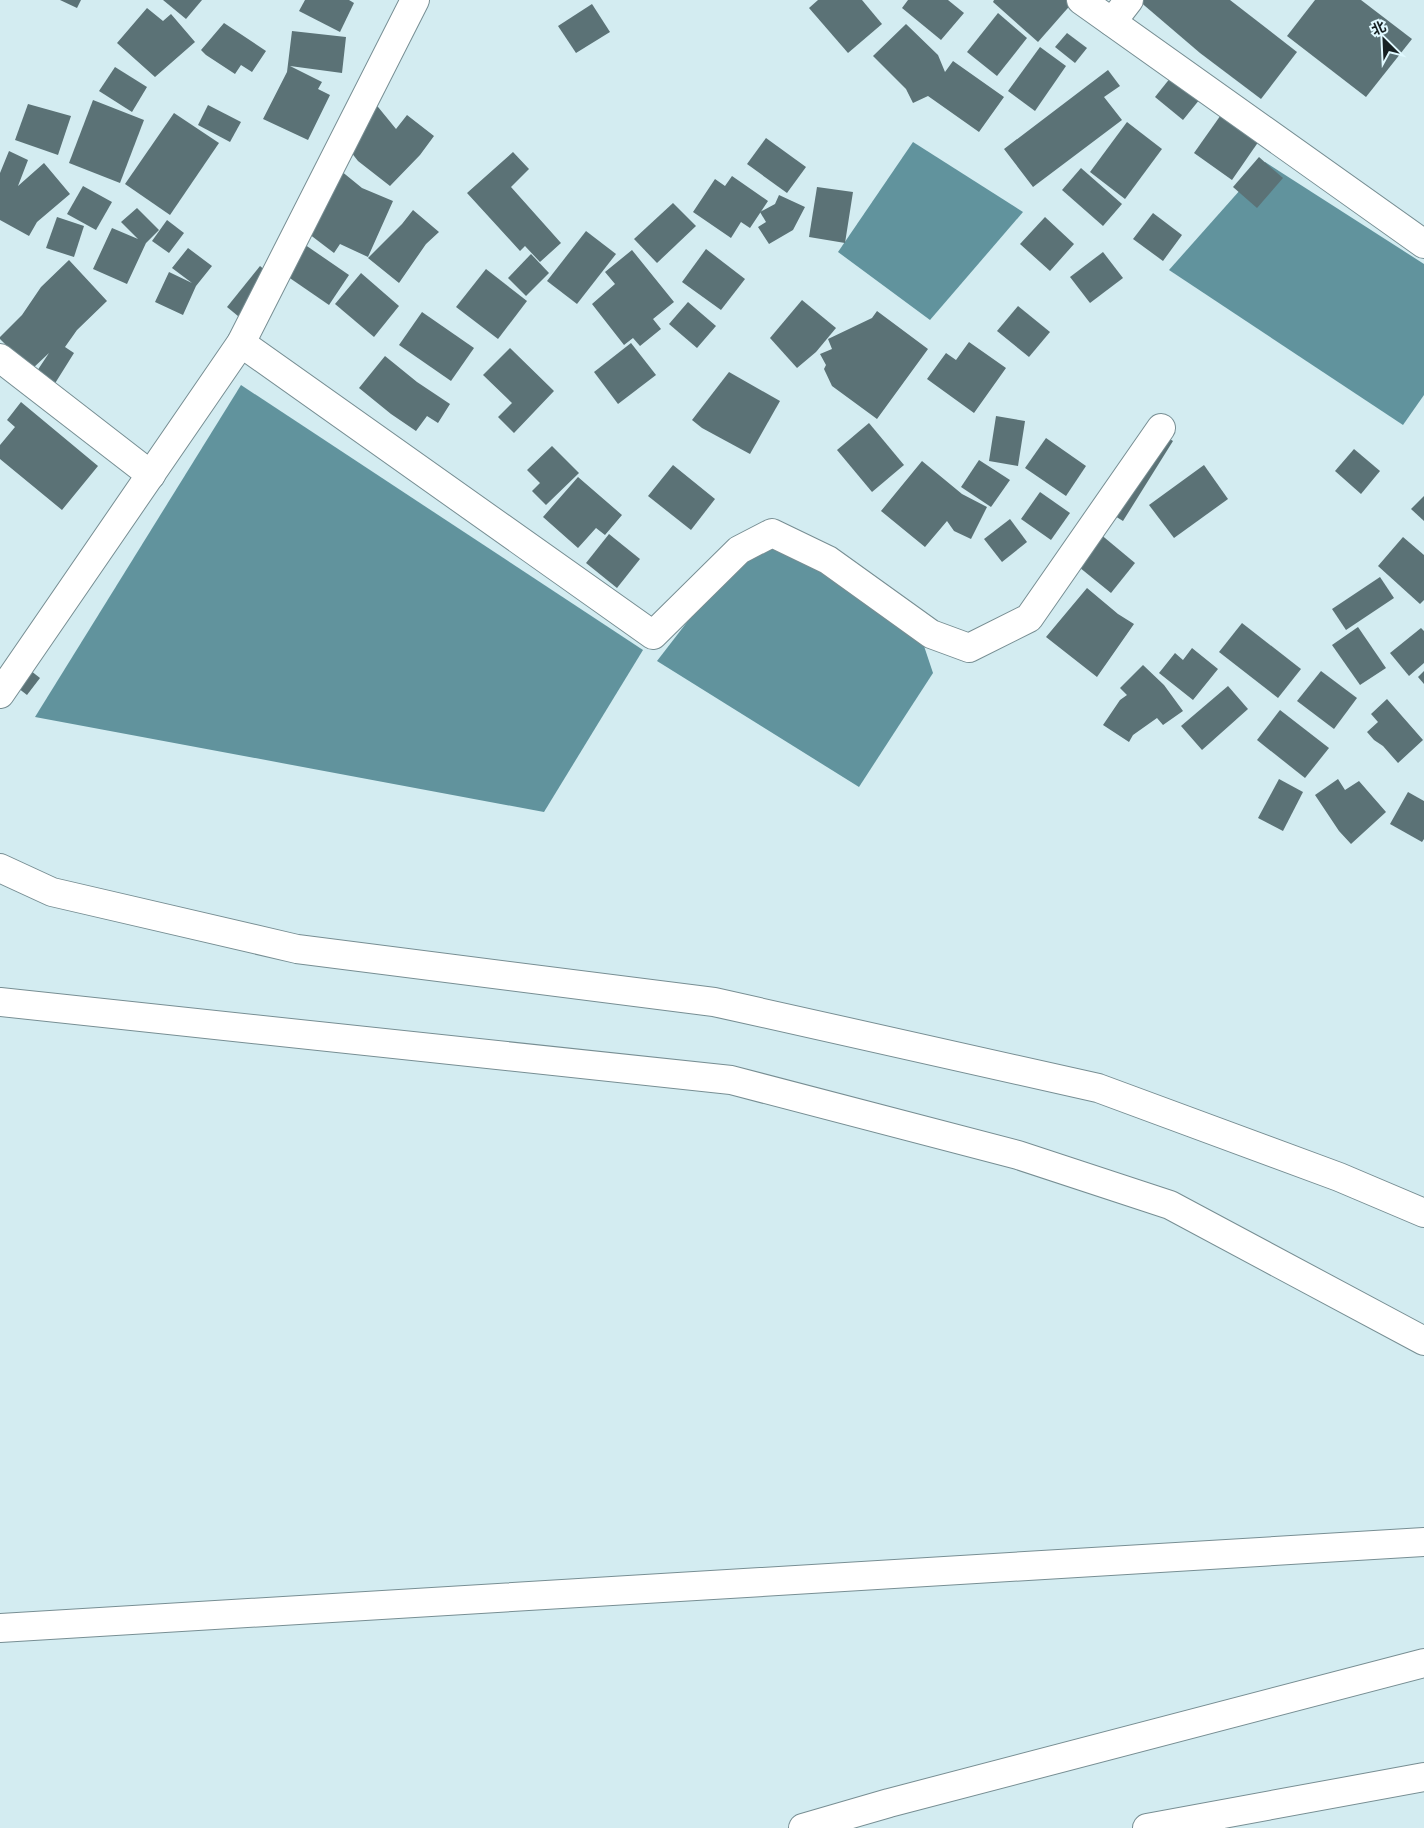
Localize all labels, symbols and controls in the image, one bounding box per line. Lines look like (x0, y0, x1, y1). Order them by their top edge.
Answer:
north arrow (1359, 15, 1409, 65)
text: 北 (1368, 16, 1390, 41)

